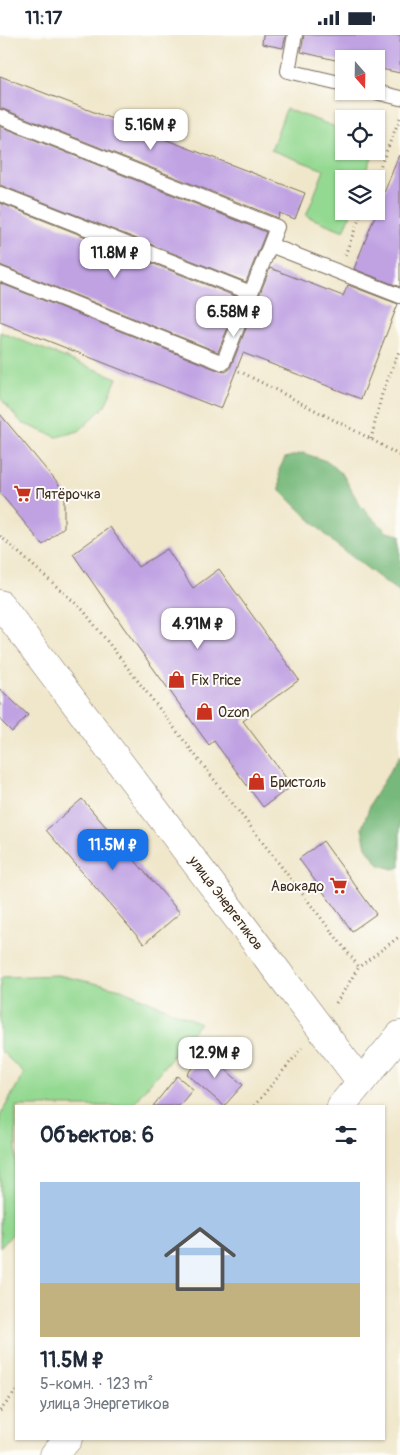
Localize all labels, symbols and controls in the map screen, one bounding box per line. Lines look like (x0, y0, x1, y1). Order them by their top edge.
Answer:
text: 11:17 (25, 6, 62, 30)
north arrow (335, 50, 385, 100)
map controls (335, 50, 385, 220)
pin: 5.16M ₽ (105, 109, 197, 151)
button: locate (335, 110, 385, 160)
text: 5.16M ₽ (125, 115, 177, 135)
button: layers (335, 170, 385, 220)
pin: 11.8M ₽ (69, 237, 161, 279)
text: 11.8M ₽ (91, 243, 139, 263)
pin: 6.58M ₽ (188, 295, 280, 338)
text: 6.58M ₽ (207, 302, 261, 322)
supermarket icon: Пятёрочка (12, 484, 32, 504)
place label: Пятёрочка (36, 486, 100, 503)
pin: 4.91M ₽ (152, 607, 244, 650)
text: 4.91M ₽ (172, 614, 224, 634)
shop icon: Fix Price (167, 670, 187, 690)
place label: Fix Price (191, 672, 241, 689)
shop icon: Ozon (194, 702, 214, 722)
place label: Ozon (218, 704, 250, 721)
shop icon: Бристоль (246, 772, 266, 792)
place label: Бристоль (270, 774, 326, 791)
pin: 11.5M ₽ (67, 829, 159, 871)
text: 11.5M ₽ (88, 835, 138, 855)
street label: улица Энергетиков (185, 852, 267, 953)
supermarket icon: Авокадо (328, 876, 348, 896)
place label: Авокадо (271, 878, 324, 895)
pin: 12.9M ₽ (169, 1037, 261, 1079)
text: 12.9M ₽ (189, 1043, 241, 1063)
icon: filters (332, 1121, 360, 1149)
text: Объектов: 6 (40, 1122, 154, 1149)
icon: home (155, 1214, 245, 1304)
text: 11.5M ₽ (40, 1347, 105, 1374)
text: 5-комн. · 123 m² (40, 1374, 153, 1394)
text: улица Энергетиков (40, 1394, 170, 1414)

